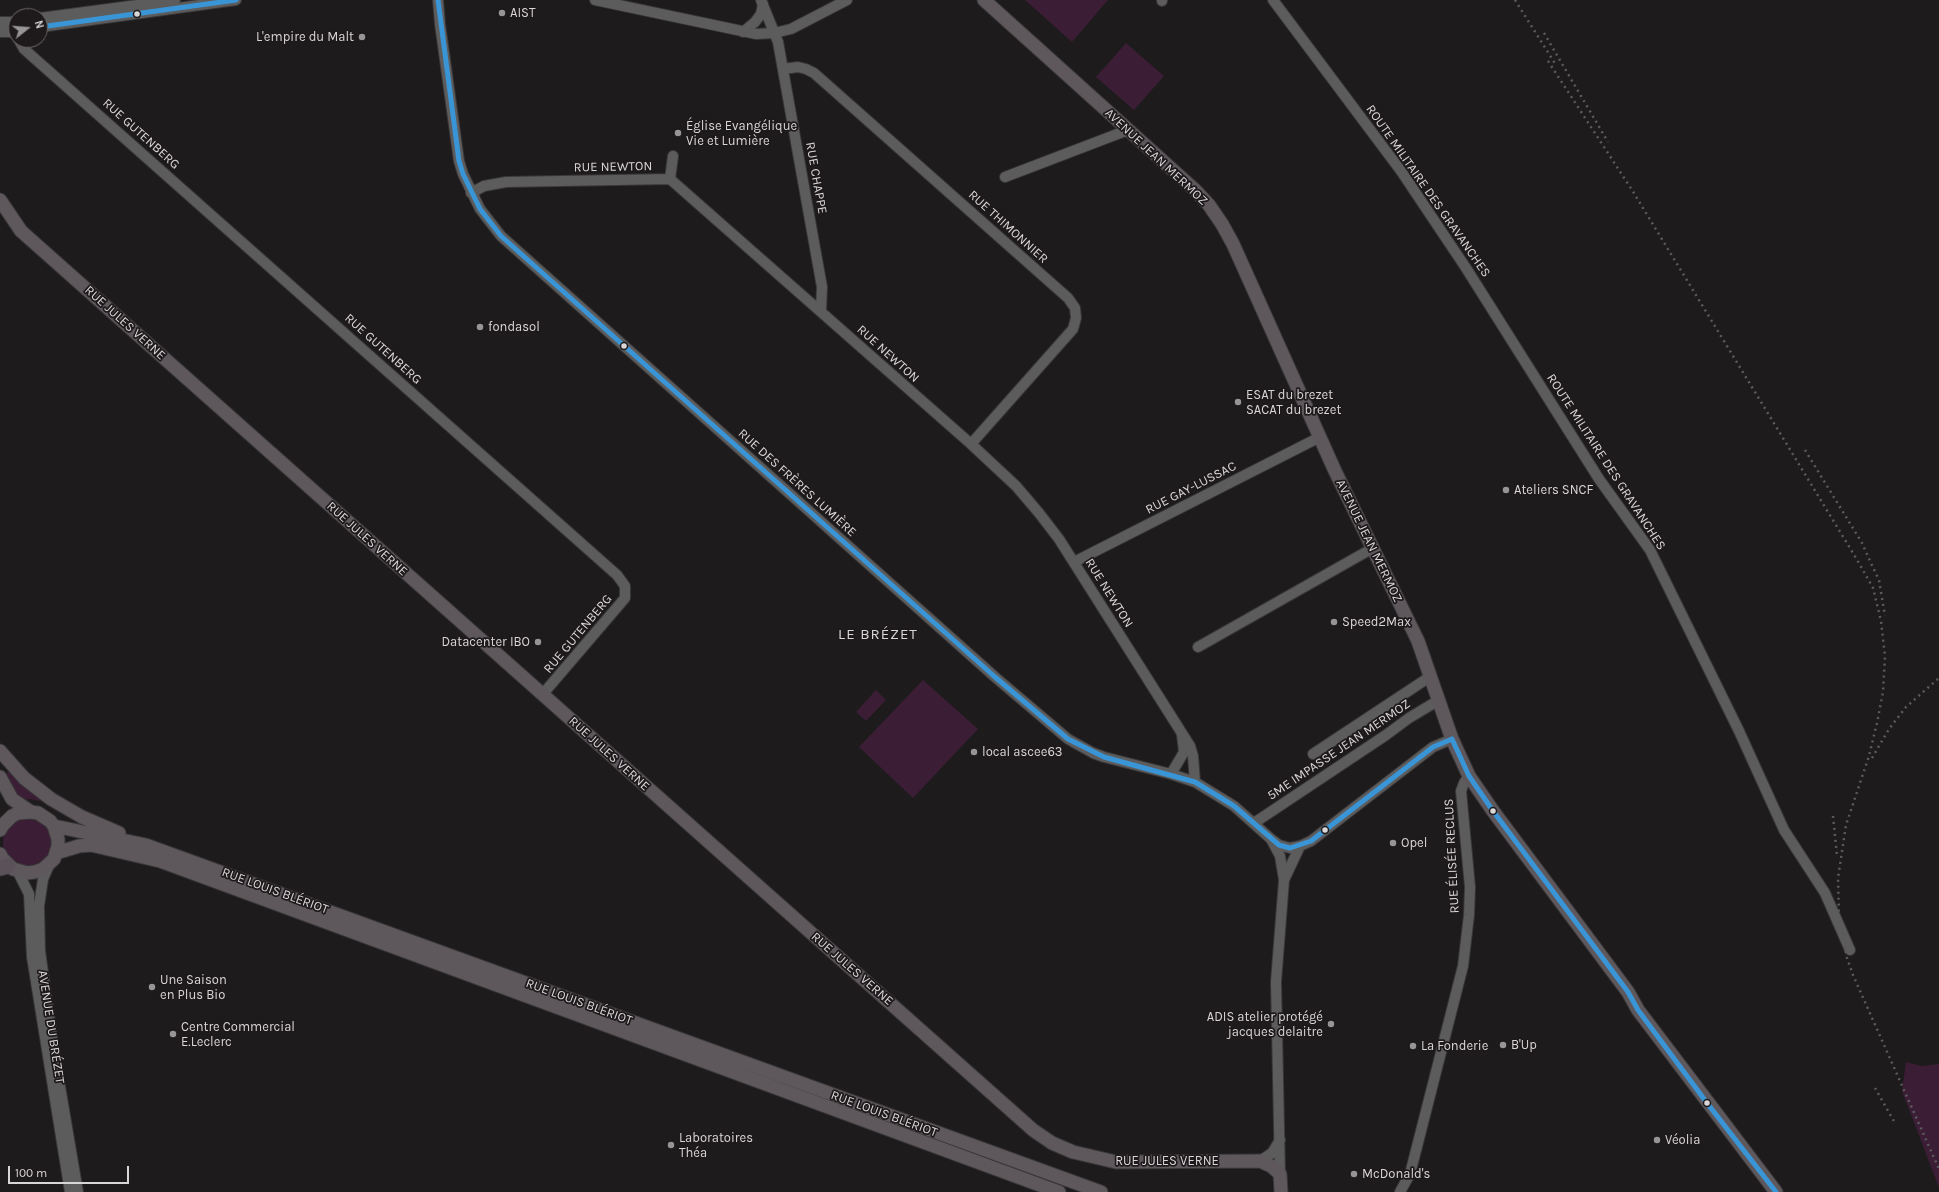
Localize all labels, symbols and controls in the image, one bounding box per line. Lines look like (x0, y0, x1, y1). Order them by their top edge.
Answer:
place label: AIST (510, 5, 535, 21)
north arrow (8, 8, 48, 48)
marker: AIST (497, 8, 507, 18)
unlabelled marker (132, 9, 142, 19)
text: N (32, 19, 46, 30)
place label: L'empire du Malt (256, 29, 354, 45)
marker: L'empire du Malt (357, 32, 367, 42)
street label: RUE GUTENBERG (99, 95, 183, 173)
street label: ROUTE MILITAIRE DES GRAVANCHES (1362, 102, 1494, 280)
street label: AVENUE JEAN MERMOZ (1101, 105, 1211, 209)
place label: Église Evangélique Vie et Lumière (686, 118, 797, 149)
marker: Église Evangélique Vie et Lumière (673, 128, 683, 138)
street label: RUE CHAPPE (802, 141, 830, 215)
street label: RUE NEWTON (574, 159, 652, 175)
street label: RUE THIMONNIER (965, 187, 1051, 267)
street label: RUE JULES VERNE (81, 283, 169, 363)
street label: RUE GUTENBERG (341, 310, 425, 388)
place label: fondasol (488, 319, 540, 335)
marker: fondasol (475, 322, 485, 332)
street label: RUE NEWTON (854, 322, 922, 386)
unlabelled marker (619, 341, 629, 351)
street label: ROUTE MILITAIRE DES GRAVANCHES (1543, 371, 1669, 553)
place label: ESAT du brezet SACAT du brezet (1246, 387, 1341, 418)
marker: ESAT du brezet SACAT du brezet (1233, 397, 1243, 407)
street label: RUE DES FRÈRES LUMIÈRE (735, 426, 859, 540)
street label: RUE GAY-LUSSAC (1143, 458, 1239, 518)
street label: AVENUE JEAN MERMOZ (1332, 477, 1406, 605)
place label: Ateliers SNCF (1514, 482, 1593, 498)
marker: Ateliers SNCF (1501, 485, 1511, 495)
street label: RUE JULES VERNE (323, 499, 411, 579)
street label: RUE NEWTON (1082, 556, 1136, 630)
street label: RUE GUTENBERG (540, 591, 616, 677)
place label: Speed2Max (1342, 614, 1411, 630)
marker: Speed2Max (1329, 617, 1339, 627)
district label: LE BRÉZET (838, 626, 918, 644)
place label: Datacenter IBO (442, 634, 530, 650)
marker: Datacenter IBO (533, 637, 543, 647)
street label: 5ME IMPASSE JEAN MERMOZ (1265, 696, 1413, 804)
street label: RUE JULES VERNE (565, 714, 653, 794)
place label: local ascee63 (982, 744, 1063, 760)
marker: local ascee63 (969, 747, 979, 757)
street label: RUE ÉLISÉE RECLUS (1441, 798, 1463, 914)
unlabelled marker (1488, 806, 1498, 816)
unlabelled marker (1320, 825, 1330, 835)
place label: Opel (1401, 835, 1427, 851)
marker: Opel (1388, 838, 1398, 848)
street label: RUE LOUIS BLÉRIOT (220, 864, 330, 918)
street label: RUE JULES VERNE (808, 929, 896, 1009)
street label: AVENUE DU BRÉZET (34, 969, 68, 1085)
place label: Une Saison en Plus Bio (160, 972, 227, 1003)
street label: RUE LOUIS BLÉRIOT (524, 975, 634, 1029)
marker: Une Saison en Plus Bio (147, 982, 157, 992)
place label: ADIS atelier protégé jacques delaitre (1207, 1009, 1323, 1040)
place label: Centre Commercial E.Leclerc (181, 1019, 295, 1050)
marker: ADIS atelier protégé jacques delaitre (1326, 1019, 1336, 1029)
marker: Centre Commercial E.Leclerc (168, 1029, 178, 1039)
place label: B'Up (1511, 1037, 1537, 1053)
place label: La Fonderie (1421, 1038, 1488, 1054)
marker: B'Up (1498, 1040, 1508, 1050)
marker: La Fonderie (1408, 1041, 1418, 1051)
street label: RUE LOUIS BLÉRIOT (829, 1087, 939, 1141)
unlabelled marker (1702, 1098, 1712, 1108)
place label: Laboratoires Théa (679, 1130, 753, 1161)
place label: Véolia (1665, 1132, 1700, 1148)
marker: Véolia (1652, 1135, 1662, 1145)
marker: Laboratoires Théa (666, 1140, 676, 1150)
street label: RUE JULES VERNE (1115, 1153, 1219, 1169)
scale bar (10, 1158, 131, 1184)
text: 100 m (15, 1166, 47, 1180)
place label: McDonald's (1362, 1166, 1430, 1182)
marker: McDonald's (1349, 1169, 1359, 1179)

